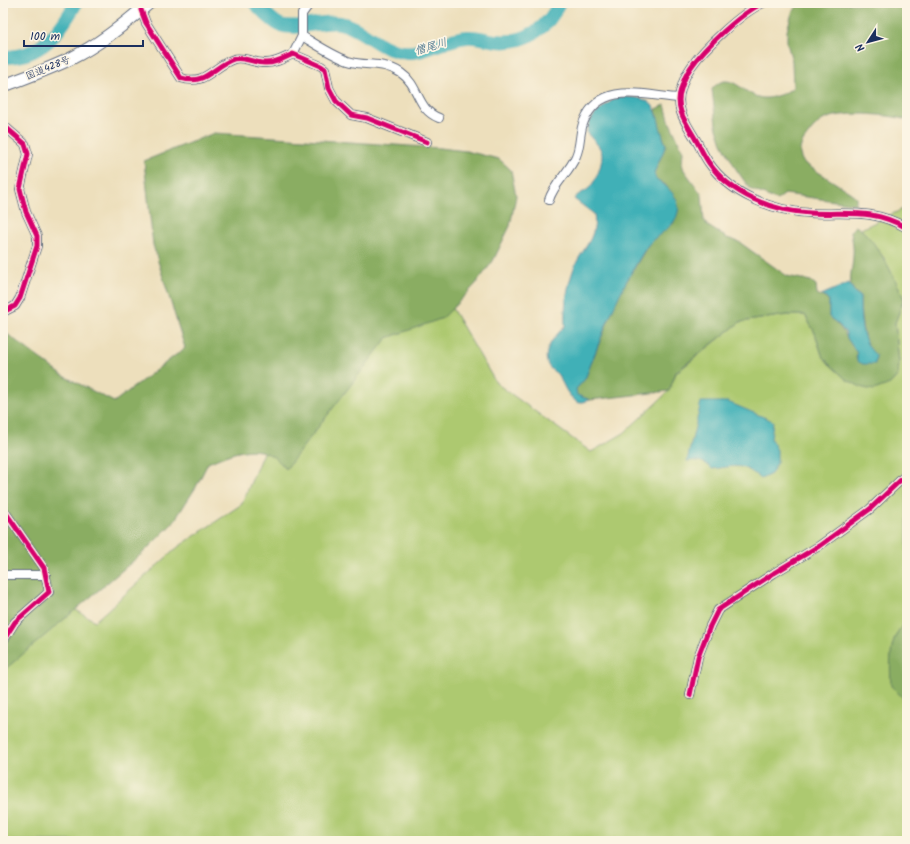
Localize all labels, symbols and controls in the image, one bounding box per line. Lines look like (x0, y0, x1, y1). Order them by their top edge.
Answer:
scale bar (24, 22, 143, 48)
north arrow (848, 22, 888, 62)
text: 100 m (30, 27, 61, 46)
water label: 僧尾川 (413, 34, 449, 60)
text: N (851, 39, 870, 55)
street label: 国道428号 (23, 52, 73, 84)

